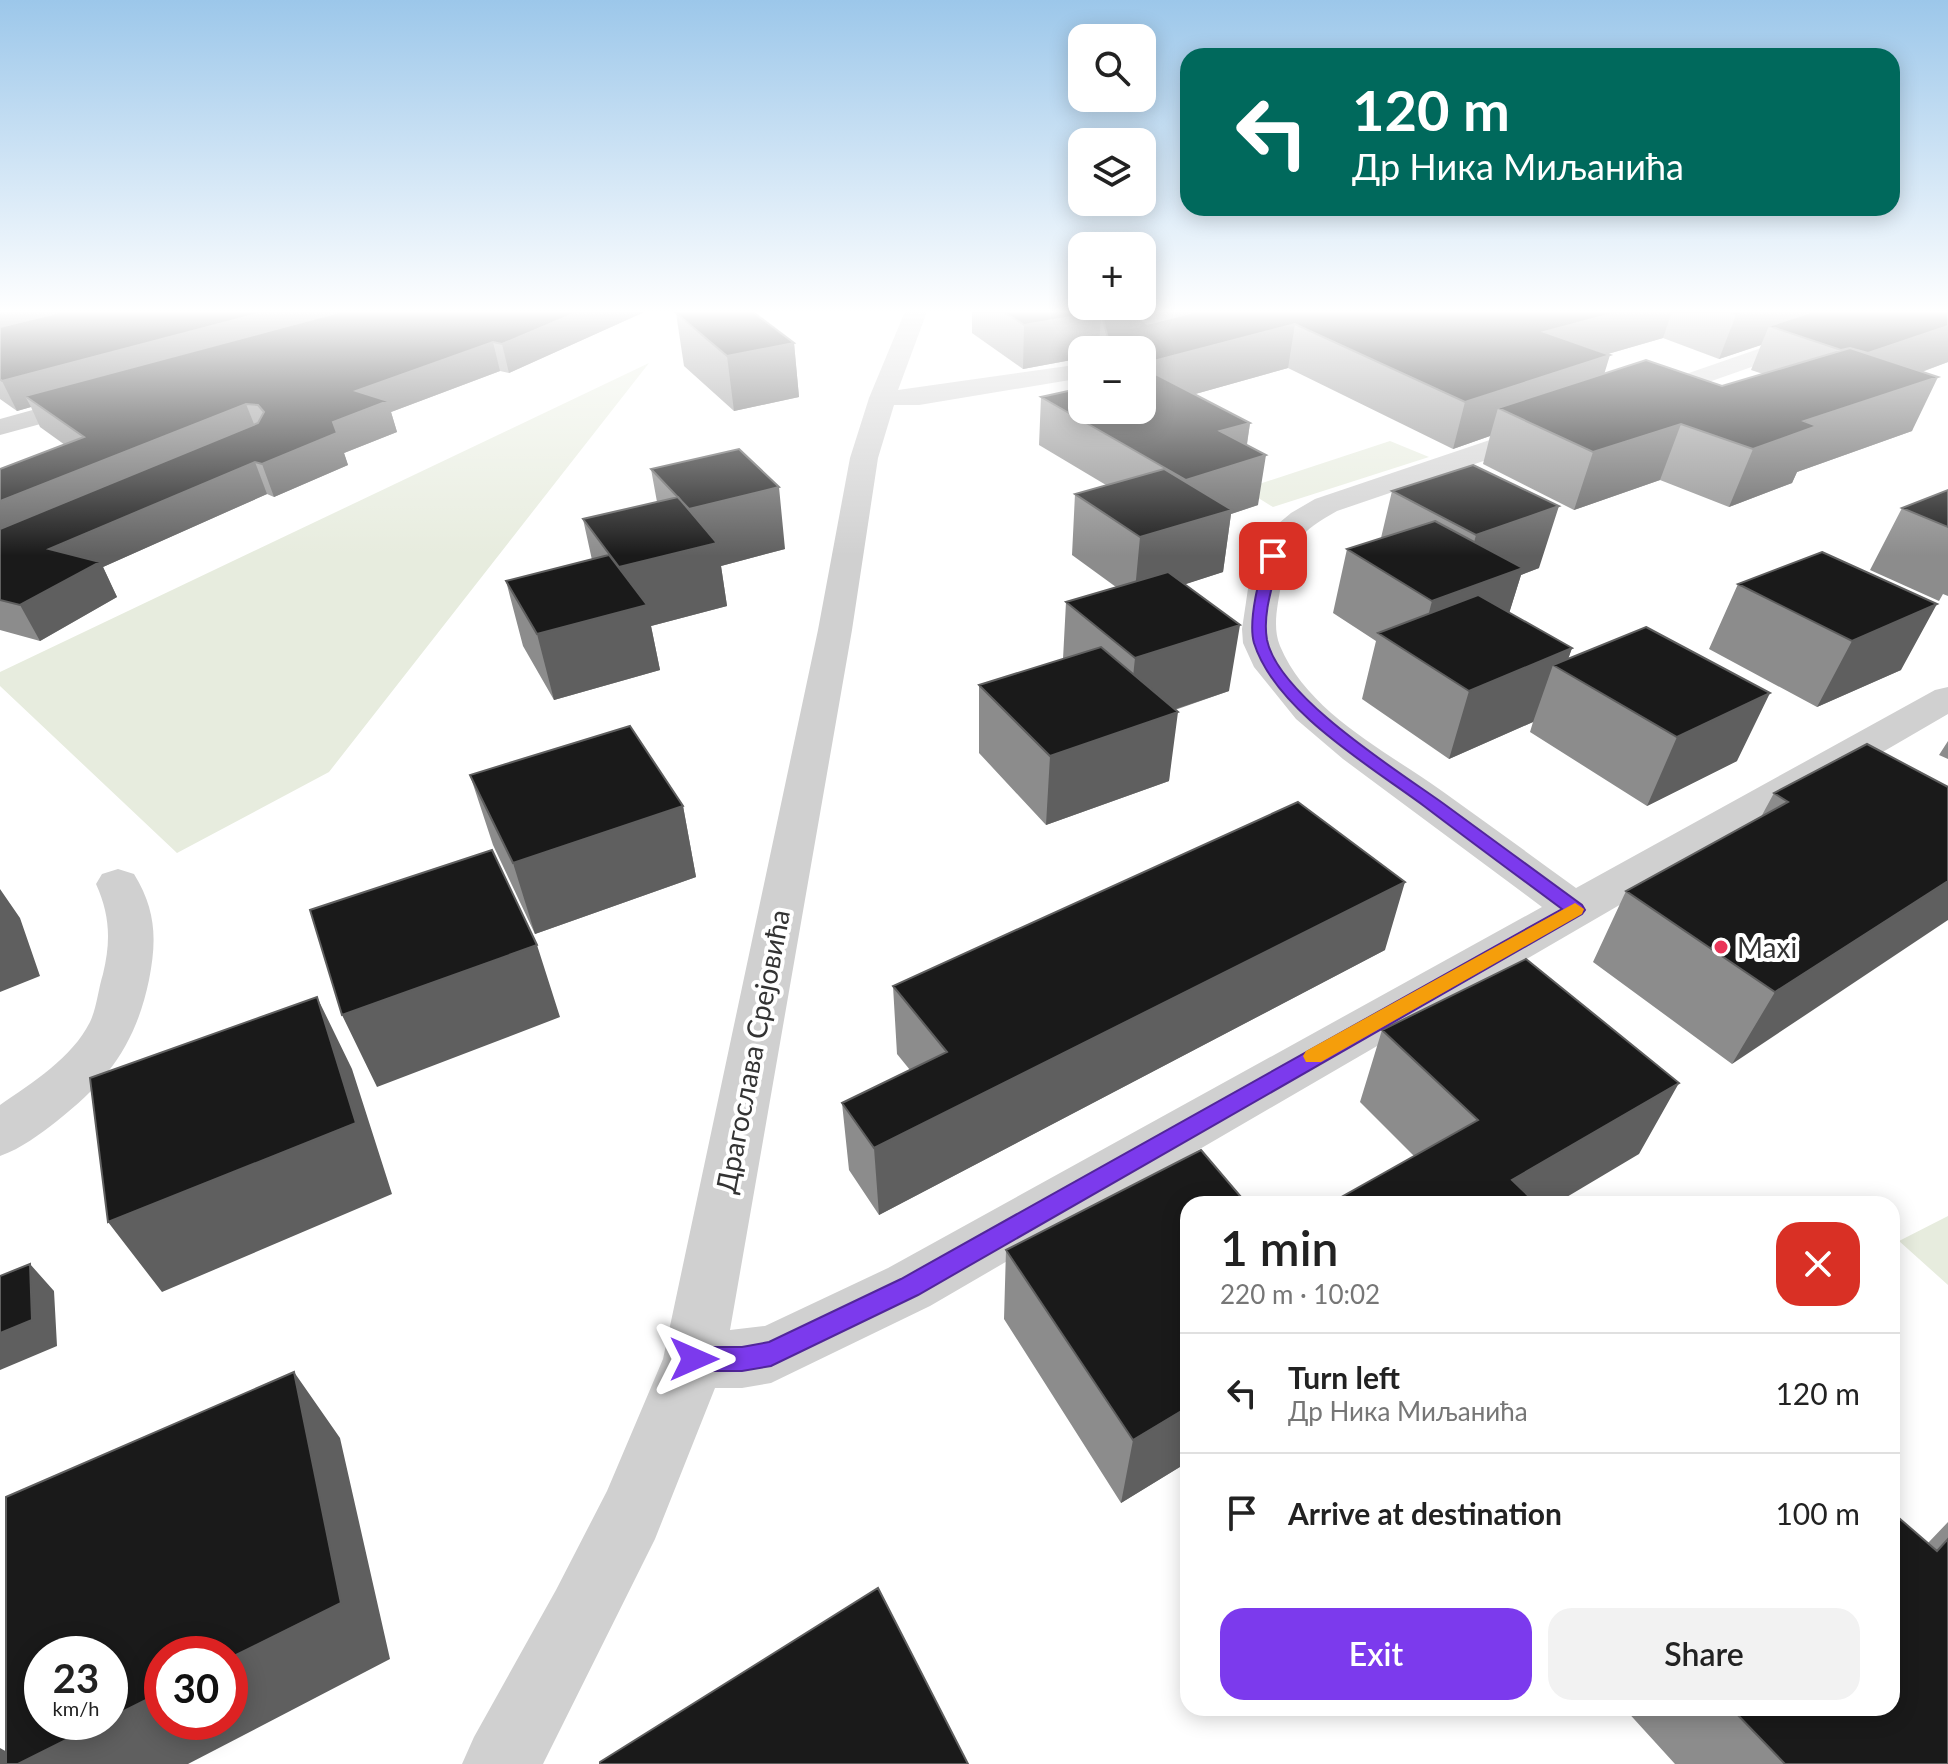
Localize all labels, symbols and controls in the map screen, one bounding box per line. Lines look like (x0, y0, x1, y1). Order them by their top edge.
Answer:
map controls (1068, 24, 1156, 424)
button: search (1068, 24, 1156, 112)
text: 120 m (1352, 76, 1510, 143)
icon: left (1220, 80, 1324, 184)
button: layers (1068, 128, 1156, 216)
text: Др Ника Миљанића (1352, 144, 1684, 188)
button: + (1068, 232, 1156, 320)
button: − (1068, 336, 1156, 424)
pin (1239, 522, 1307, 590)
icon: arrive (1251, 534, 1295, 578)
street label: Драгослава Срејовића (708, 906, 796, 1196)
place label: Maxi (1737, 930, 1797, 964)
marker: Maxi (1712, 938, 1730, 956)
text: 1 min (1220, 1219, 1338, 1276)
button: close (1776, 1222, 1860, 1306)
text: 220 m · 10:02 (1220, 1278, 1380, 1310)
position arrow (652, 1317, 736, 1401)
text: Turn left (1288, 1359, 1400, 1395)
icon: left (1220, 1371, 1264, 1415)
text: 120 m (1775, 1375, 1860, 1411)
text: Др Ника Миљанића (1288, 1395, 1528, 1427)
icon: arrive (1220, 1491, 1264, 1535)
text: Arrive at destination (1288, 1495, 1562, 1531)
text: 100 m (1775, 1495, 1860, 1531)
button: Exit (1220, 1608, 1532, 1700)
button: Share (1548, 1608, 1860, 1700)
speed limit sign: 30 (144, 1636, 248, 1740)
text: 23 (53, 1654, 99, 1702)
text: km/h (53, 1696, 99, 1720)

